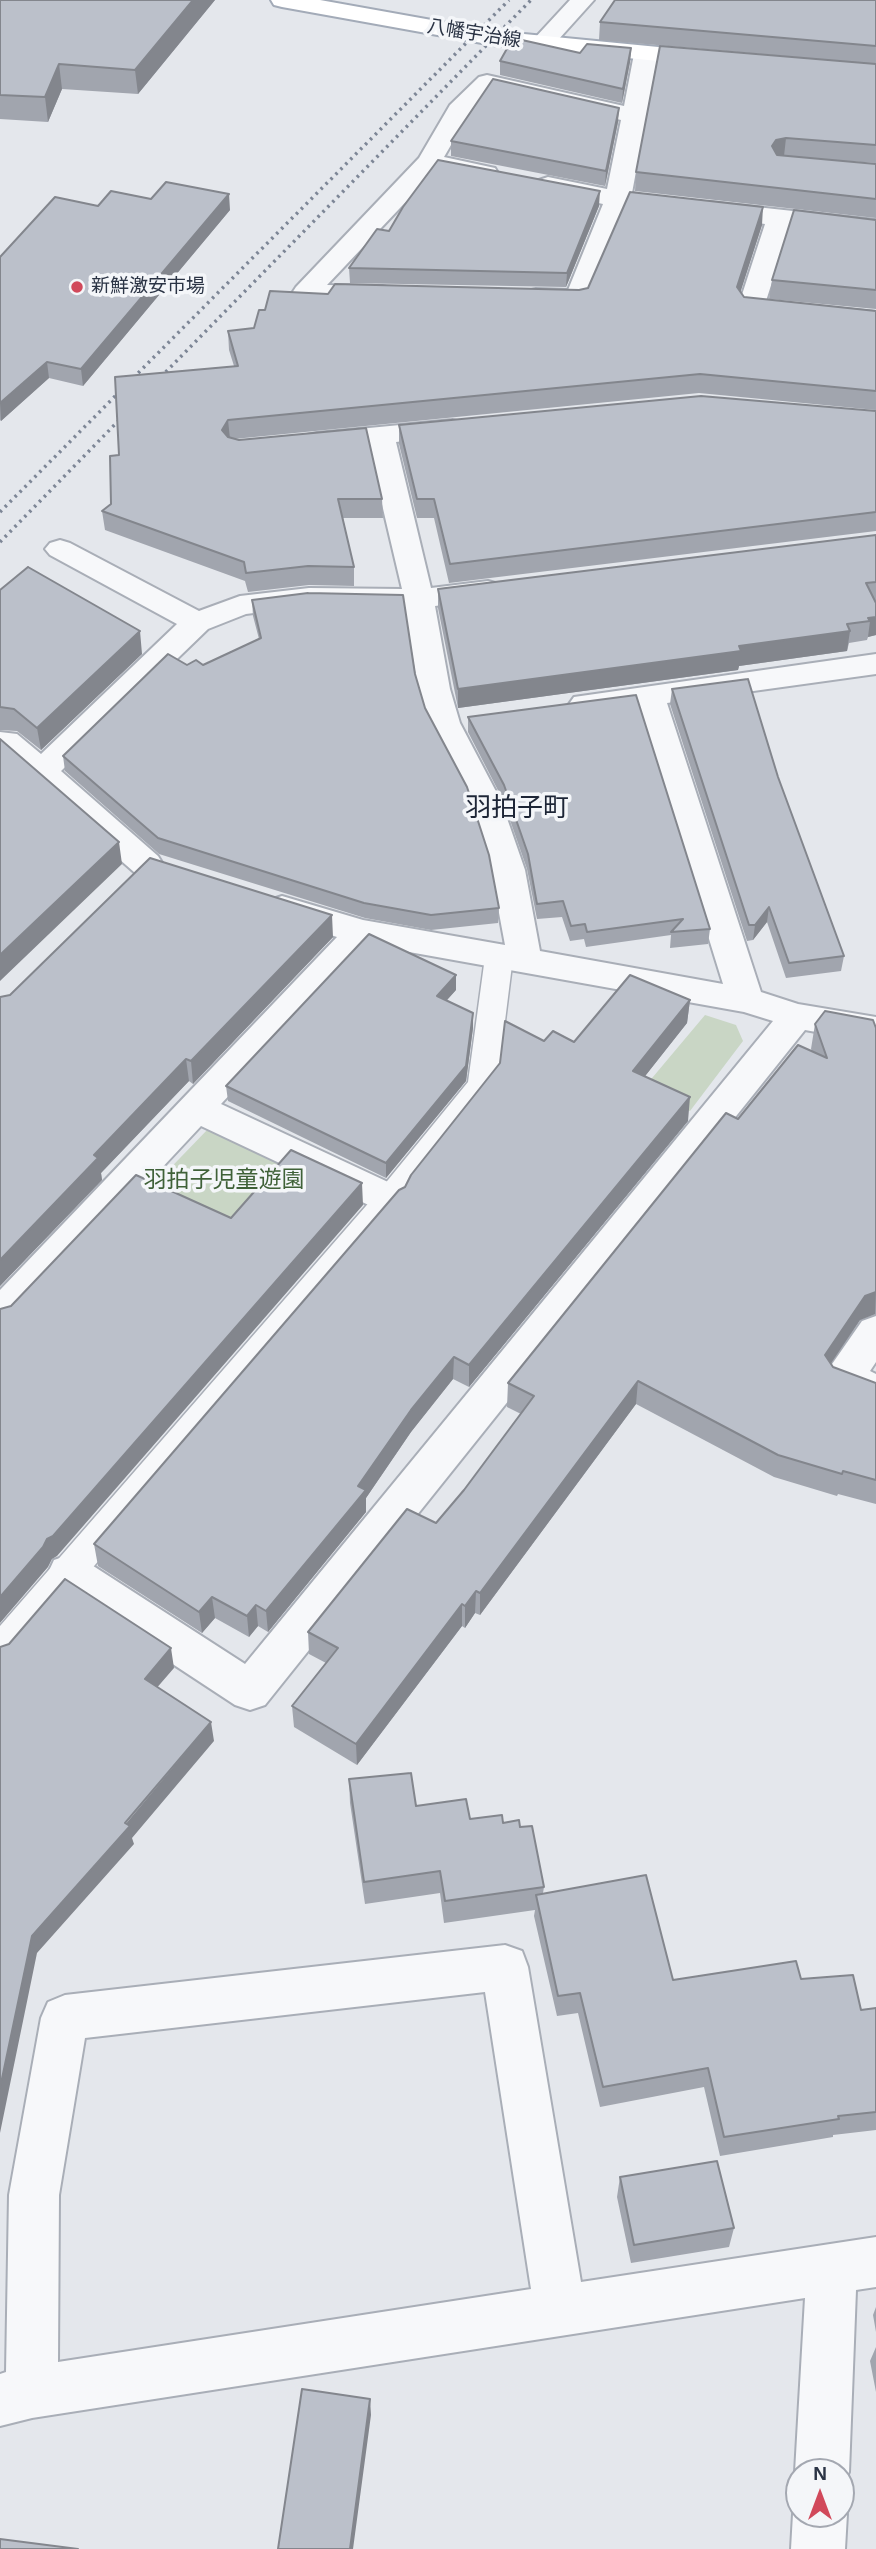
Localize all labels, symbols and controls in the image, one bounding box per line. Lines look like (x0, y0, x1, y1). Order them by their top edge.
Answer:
street label: 八幡宇治線 (425, 15, 523, 53)
place label: 新鮮激安市場 (91, 276, 205, 298)
marker: 新鮮激安市場 (69, 279, 85, 295)
district label: 羽拍子町 (465, 793, 569, 825)
park label: 羽拍子児童遊園 (144, 1167, 304, 1195)
north arrow (785, 2458, 855, 2528)
text: N (813, 2463, 827, 2484)

